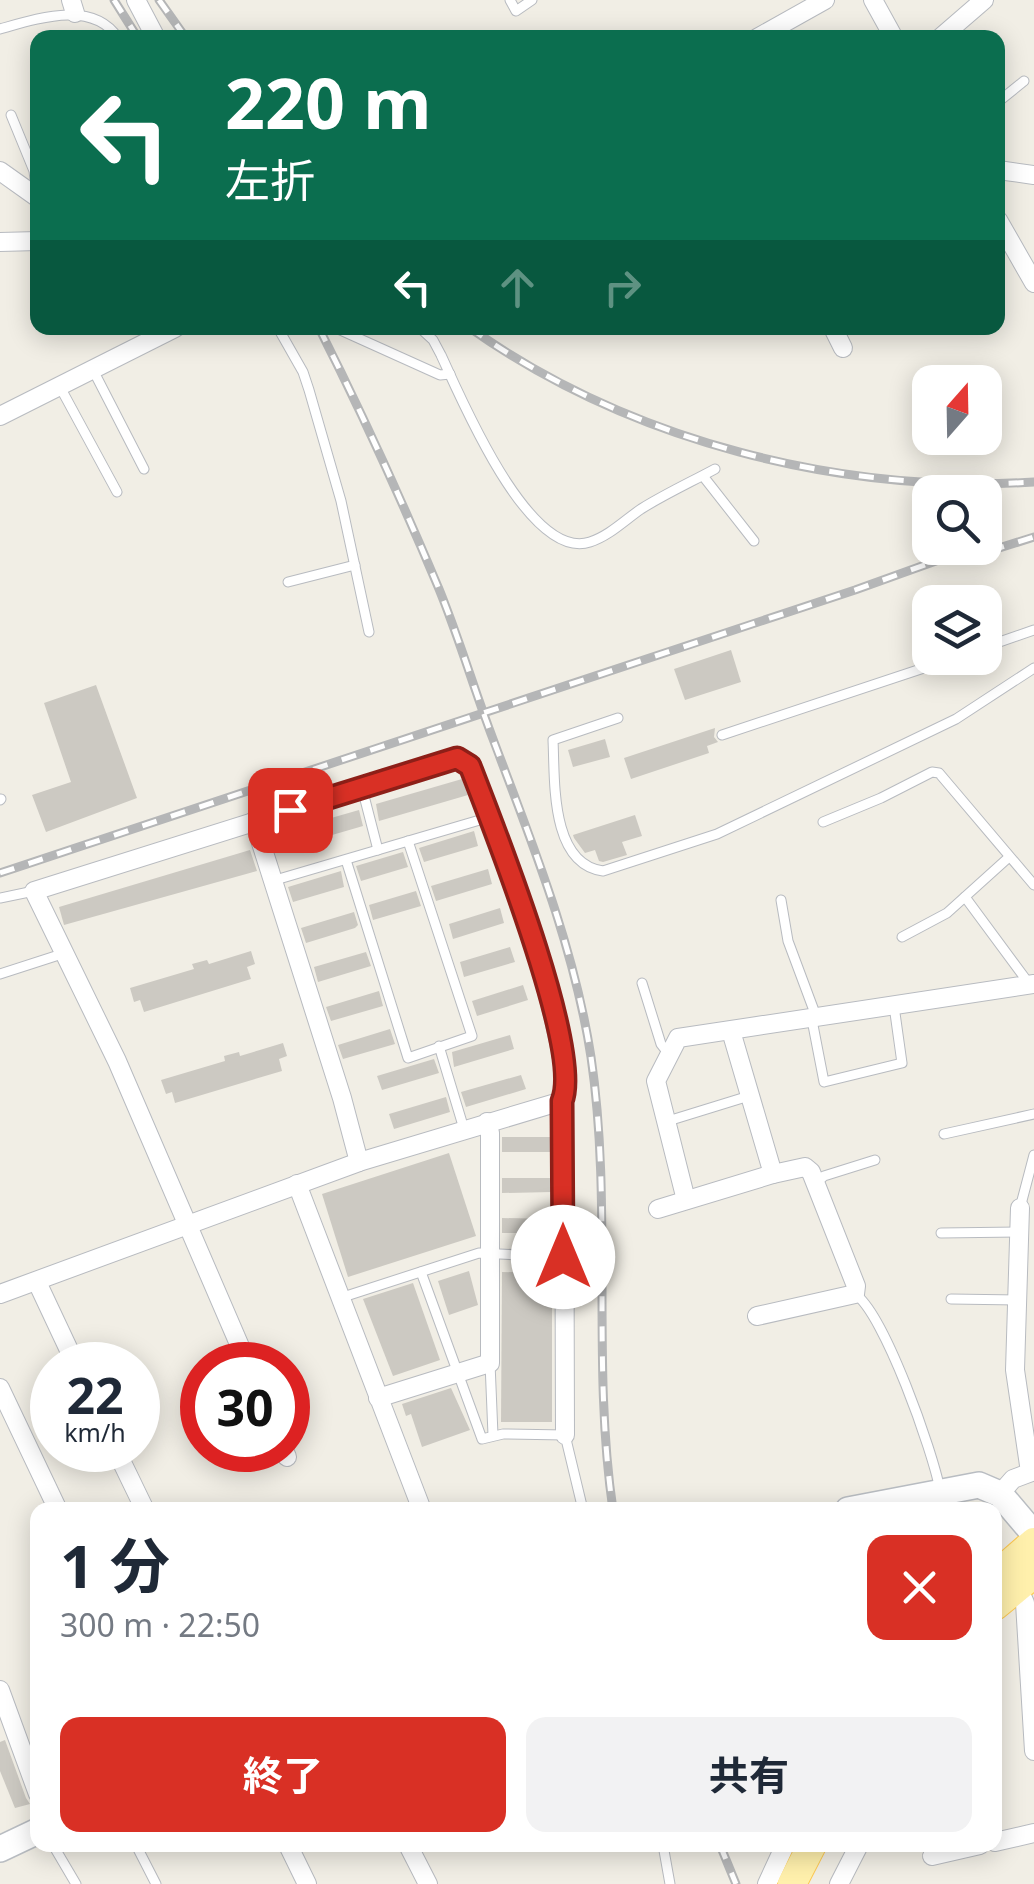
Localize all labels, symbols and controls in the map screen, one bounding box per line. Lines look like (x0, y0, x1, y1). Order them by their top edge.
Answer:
text: 220 m (225, 54, 432, 150)
icon: left (60, 70, 190, 200)
text: 左折 (225, 149, 315, 210)
icon: left (385, 260, 440, 315)
icon: ahead (490, 260, 545, 315)
icon: right (595, 260, 650, 315)
north arrow (912, 365, 1002, 455)
map controls (912, 365, 1002, 675)
button: search (912, 475, 1002, 565)
button: layers (912, 585, 1002, 675)
pin (248, 768, 333, 853)
icon: arrive (263, 783, 318, 838)
position arrow (511, 1205, 615, 1309)
speed limit sign: 30 (180, 1342, 310, 1472)
text: 22 (66, 1361, 124, 1429)
text: km/h (64, 1415, 126, 1449)
text: 1 分 (60, 1524, 170, 1606)
button: close (867, 1535, 972, 1640)
text: 300 m · 22:50 (60, 1603, 260, 1646)
button: 終了 (60, 1717, 506, 1832)
button: 共有 (526, 1717, 972, 1832)

